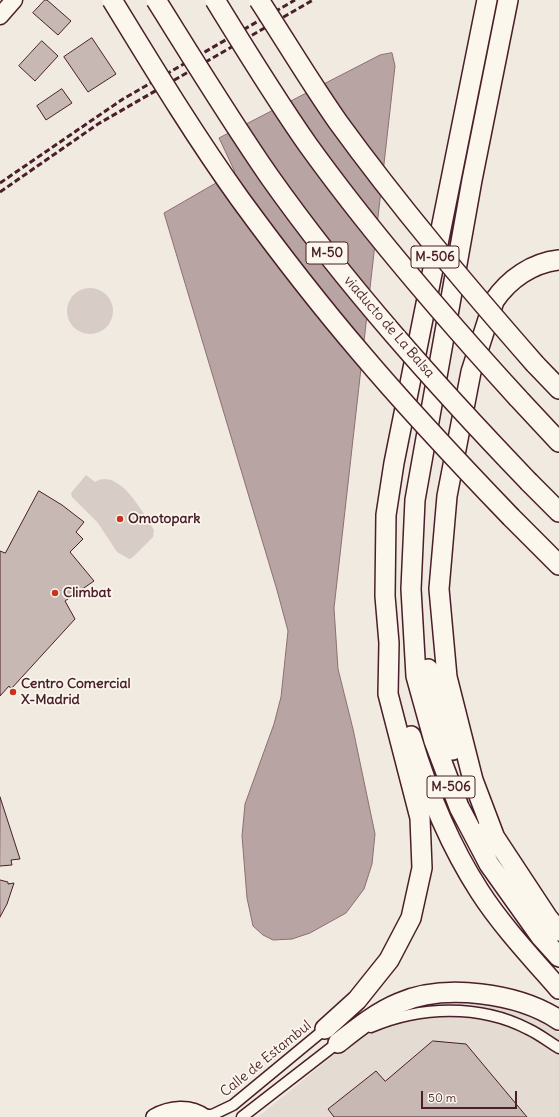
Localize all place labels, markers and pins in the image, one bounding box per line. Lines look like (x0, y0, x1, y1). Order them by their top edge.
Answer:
place label: Omotopark (128, 511, 200, 527)
marker: Omotopark (115, 514, 125, 524)
place label: Climbat (63, 585, 111, 601)
marker: Climbat (50, 588, 60, 598)
place label: Centro Comercial X-Madrid (21, 676, 131, 708)
marker: Centro Comercial X-Madrid (8, 687, 18, 697)

